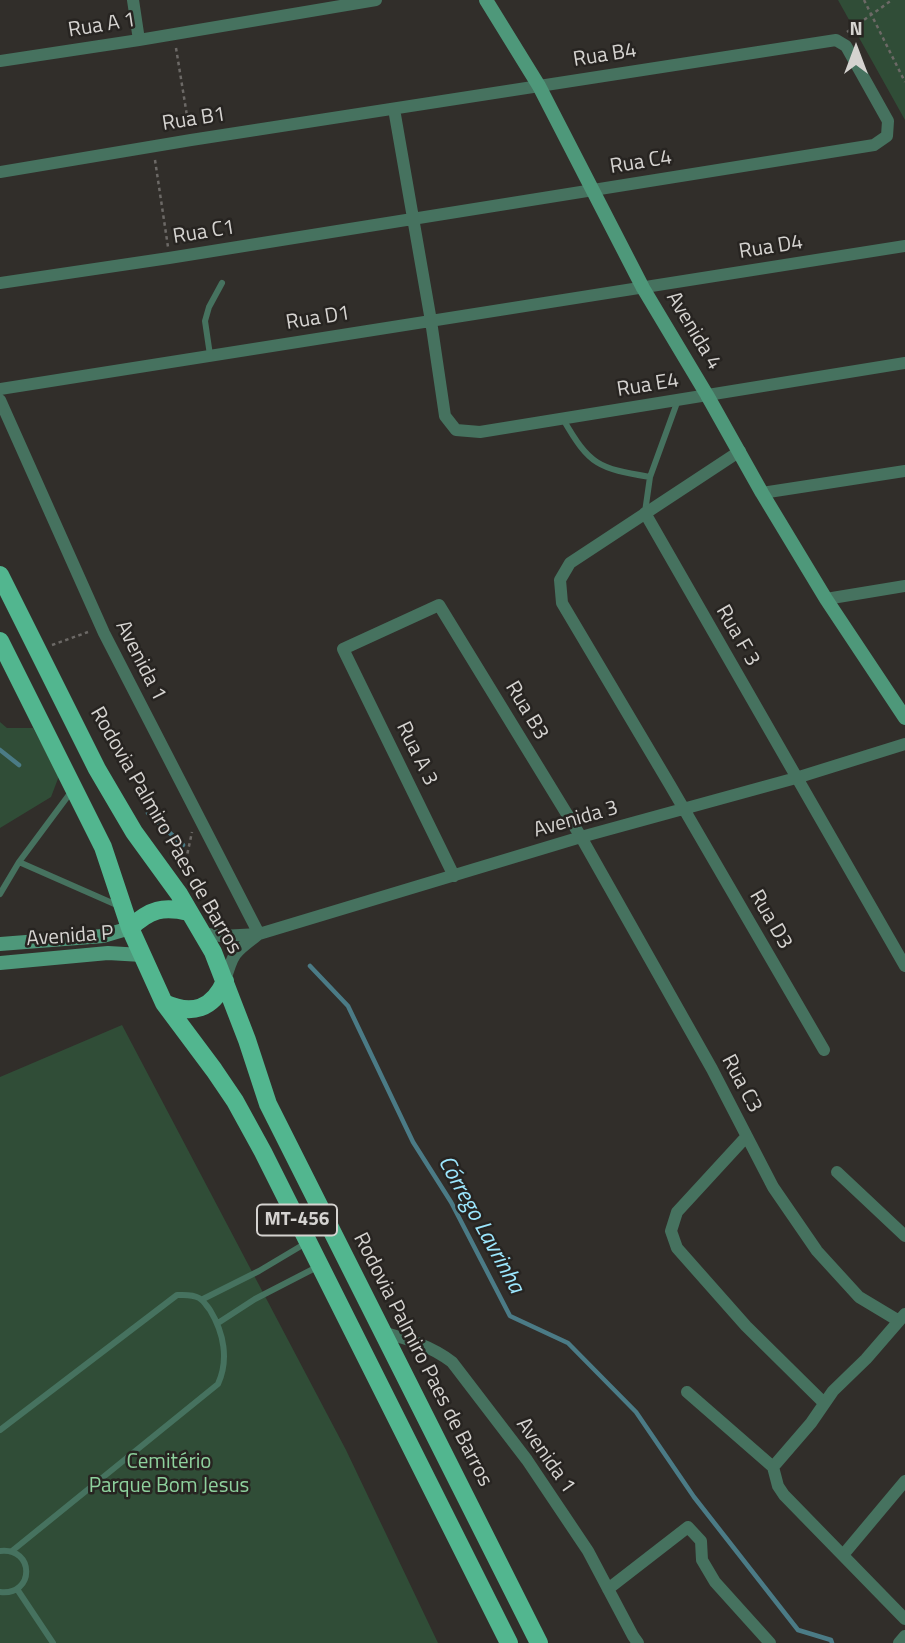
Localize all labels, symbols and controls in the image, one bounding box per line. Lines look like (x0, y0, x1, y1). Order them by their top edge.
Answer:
street label: Rua A 1 (66, 8, 138, 44)
text: N (849, 13, 863, 42)
north arrow (821, 14, 891, 84)
street label: Rua B4 (571, 39, 639, 73)
street label: Rua B1 (160, 103, 228, 137)
street label: Rua C4 (608, 146, 674, 180)
street label: Rua C1 (171, 216, 237, 250)
street label: Rua D4 (737, 231, 805, 265)
street label: Avenida 4 (660, 287, 726, 375)
street label: Rua D1 (284, 302, 352, 336)
street label: Rua E4 (615, 369, 681, 403)
street label: Rua F 3 (709, 601, 765, 671)
street label: Avenida 1 (109, 617, 171, 705)
street label: Rua B3 (499, 677, 553, 745)
street label: Rodovia Palmiro Paes de Barros (84, 703, 246, 959)
street label: Rua A 3 (390, 718, 442, 790)
street label: Avenida 3 (531, 796, 621, 844)
street label: Rua D3 (743, 886, 797, 954)
street label: Avenida P (26, 921, 114, 953)
street label: Rua C3 (715, 1051, 767, 1117)
water label: Córrego Lavrinha (431, 1151, 529, 1299)
road number: MT-456 (257, 1204, 337, 1236)
street label: Rodovia Palmiro Paes de Barros (347, 1229, 497, 1491)
street label: Avenida 1 (510, 1413, 580, 1499)
park label: Cemitério Parque Bom Jesus (89, 1450, 249, 1500)

